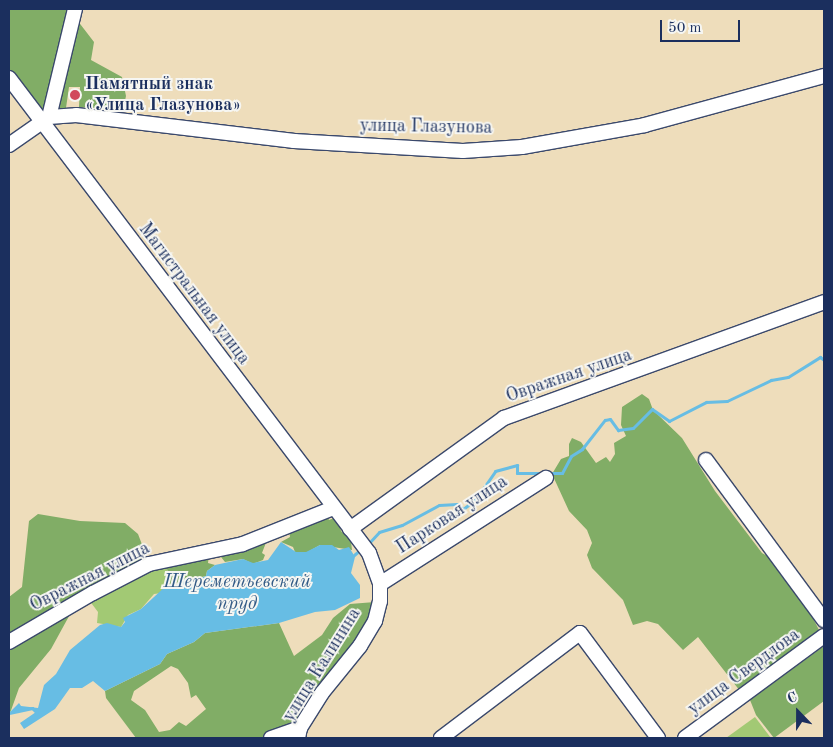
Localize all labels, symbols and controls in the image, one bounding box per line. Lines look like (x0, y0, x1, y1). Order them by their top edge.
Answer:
scale bar (663, 10, 743, 42)
text: 50 m (668, 21, 702, 36)
place label: Памятный знак «Улица Глазунова» (85, 74, 241, 116)
marker: Памятный знак «Улица Глазунова» (69, 89, 81, 101)
street label: улица Глазунова (359, 115, 493, 139)
street label: Магистральная улица (134, 219, 254, 369)
street label: Овражная улица (503, 344, 635, 408)
street label: Парковая улица (392, 471, 512, 559)
street label: Овражная улица (26, 538, 154, 616)
water label: Шереметьевский пруд (163, 572, 311, 616)
street label: улица Калинина (278, 604, 366, 726)
street label: улица Свердлова (684, 624, 804, 720)
north arrow (773, 687, 823, 737)

